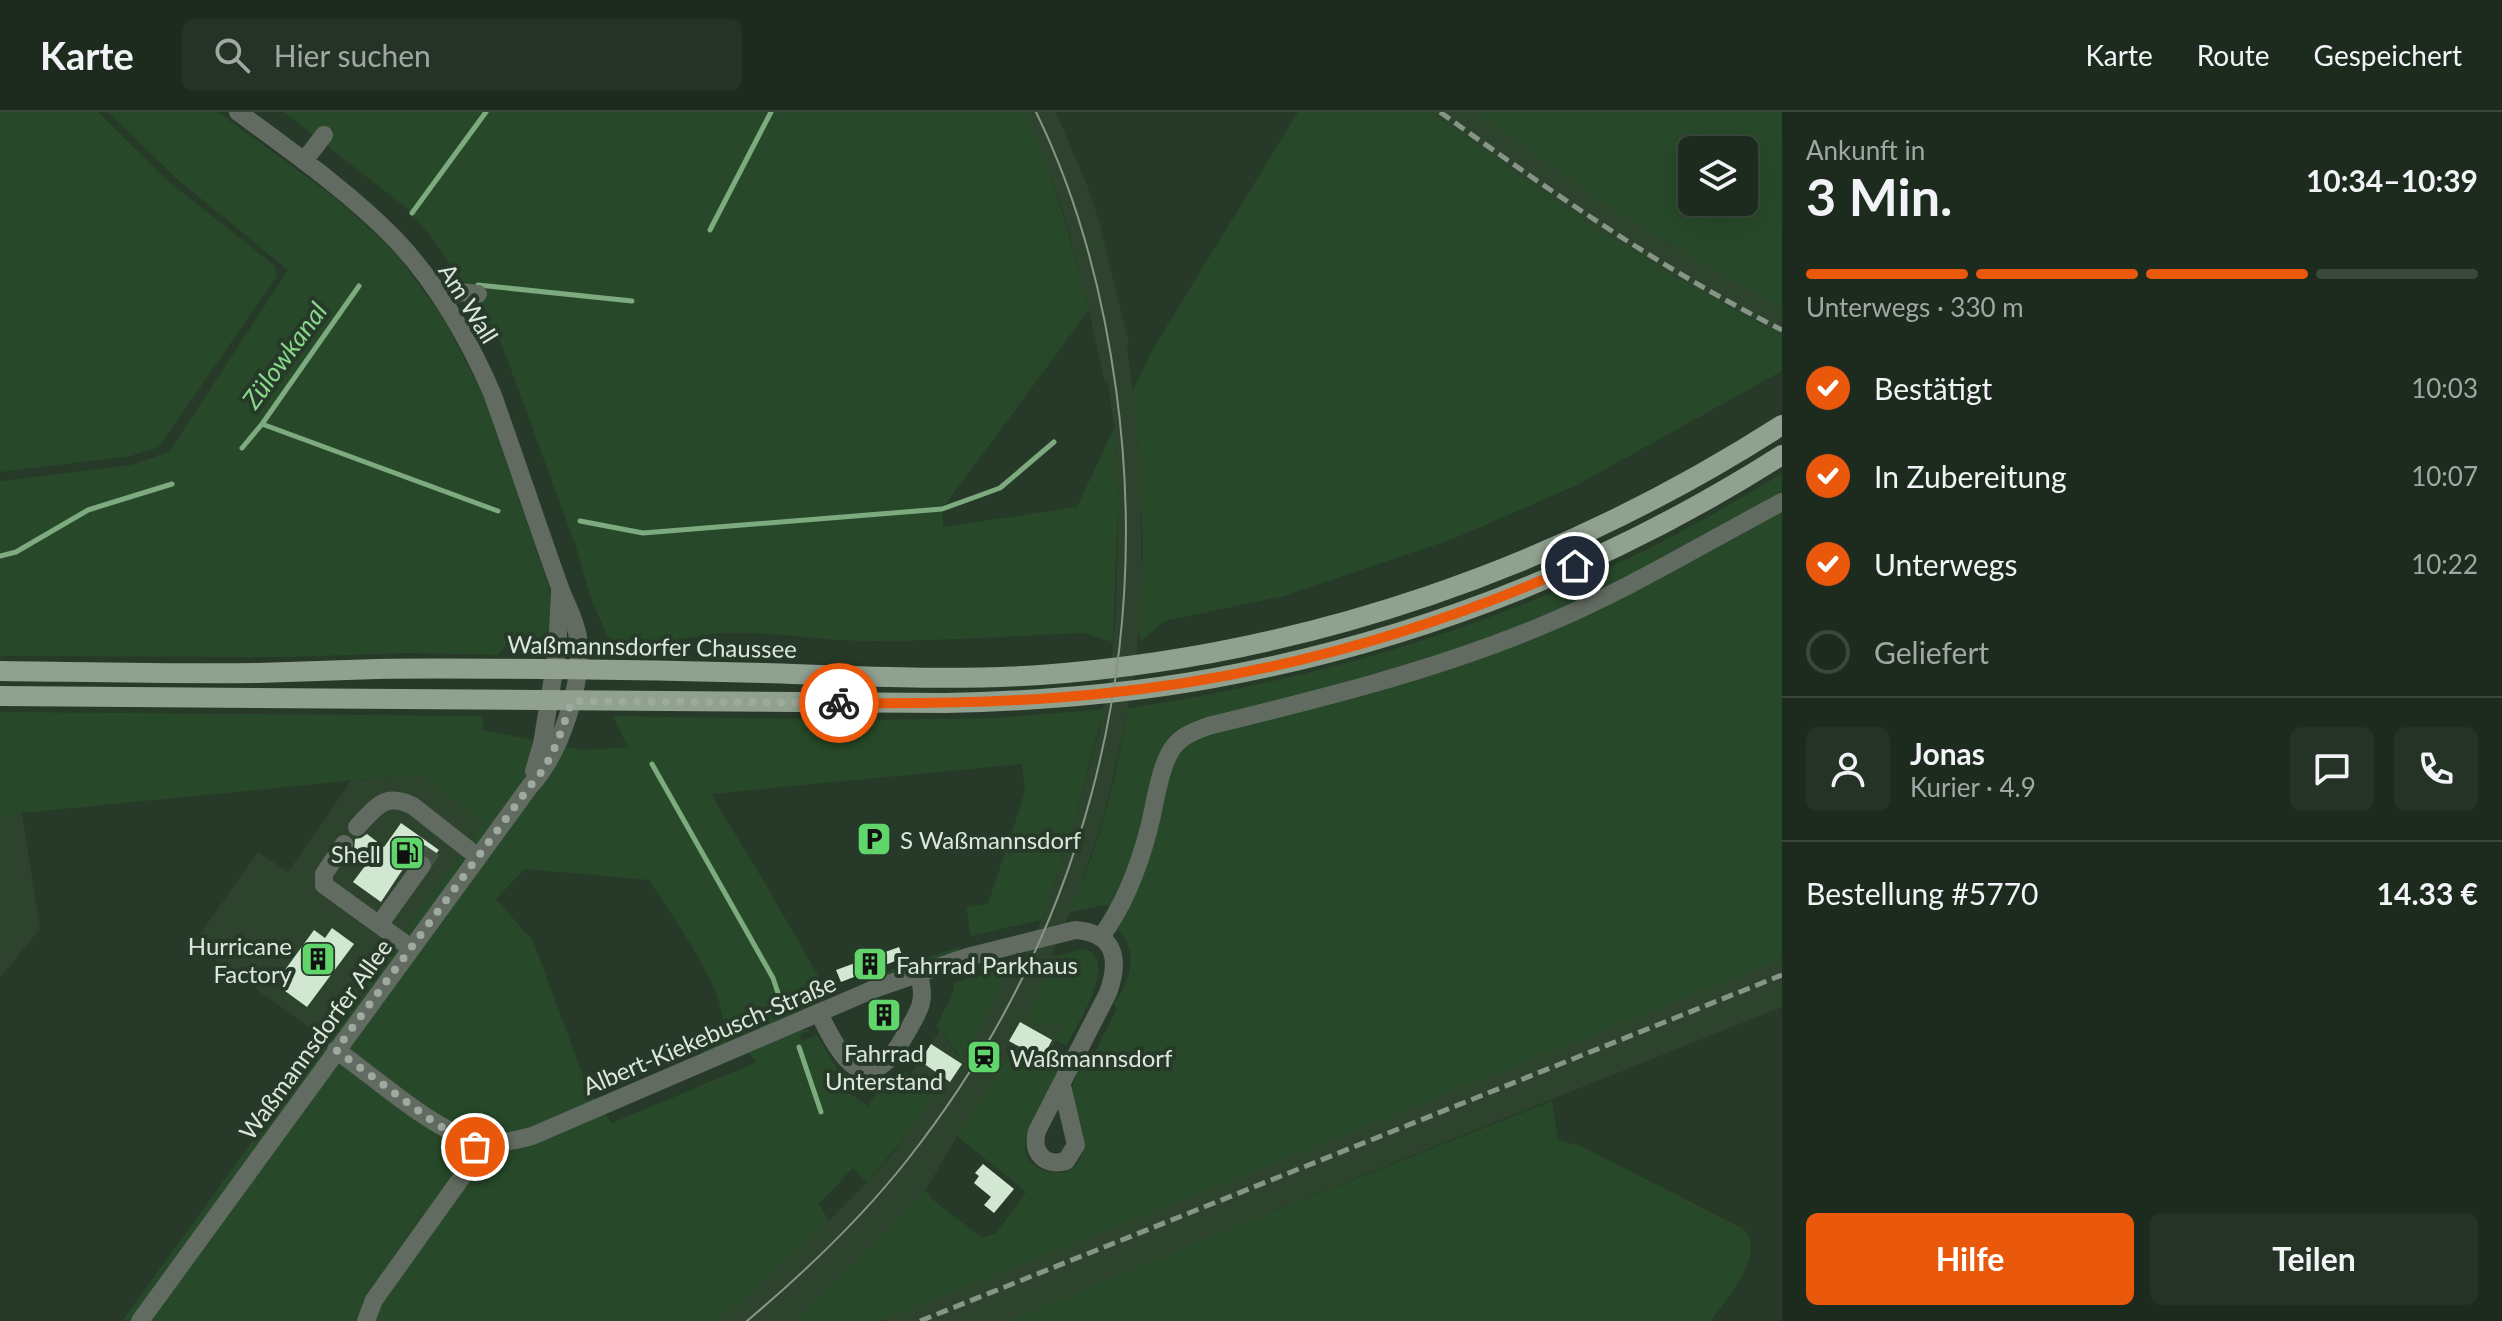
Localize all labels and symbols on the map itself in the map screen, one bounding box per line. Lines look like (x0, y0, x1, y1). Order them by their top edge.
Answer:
street label: Am Wall (433, 258, 505, 348)
water label: Zülowkanal (234, 296, 333, 415)
pin (1541, 532, 1609, 600)
street label: Waßmannsdorfer Chaussee (507, 629, 797, 663)
courier (799, 663, 879, 743)
parking icon: S Waßmannsdorf (855, 820, 893, 858)
place label: S Waßmannsdorf (900, 825, 1082, 854)
fuel station icon: Shell (388, 834, 426, 872)
place label: Shell (331, 839, 381, 868)
place label: Hurricane Factory (188, 931, 293, 988)
street label: Waßmannsdorfer Allee (232, 933, 398, 1145)
building icon: Hurricane Factory (299, 940, 337, 978)
building icon: Fahrrad Parkhaus (851, 945, 889, 983)
place label: Fahrrad Parkhaus (896, 950, 1078, 979)
street label: Albert-Kiekebusch-Straße (578, 968, 840, 1100)
building icon: Fahrrad Unterstand (865, 996, 903, 1034)
place label: Fahrrad Unterstand (825, 1038, 943, 1095)
station icon: Waßmannsdorf (965, 1038, 1003, 1076)
place label: Waßmannsdorf (1010, 1043, 1173, 1072)
pin (441, 1113, 509, 1181)

